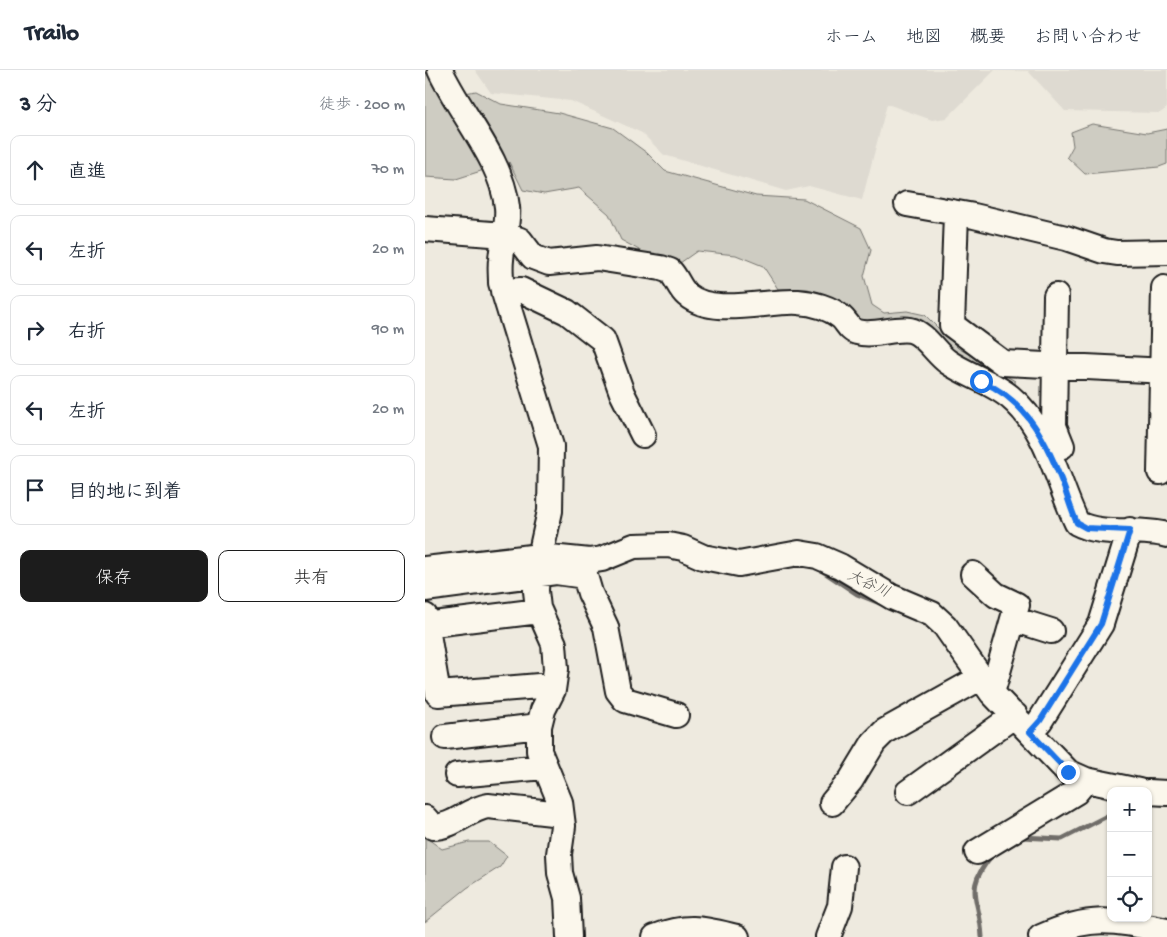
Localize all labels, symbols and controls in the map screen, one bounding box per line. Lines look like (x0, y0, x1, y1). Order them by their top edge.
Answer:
text: Trailo (25, 20, 79, 49)
text: ホーム (825, 28, 878, 49)
text: 地図 (906, 28, 942, 49)
text: 概要 (970, 28, 1006, 49)
text: お問い合わせ (1034, 28, 1142, 49)
text: 3 分 (20, 94, 57, 119)
text: 徒歩 · 200 m (319, 97, 405, 116)
icon: ahead (21, 156, 49, 184)
text: 70 m (371, 161, 404, 180)
text: 直進 (68, 162, 106, 185)
icon: left (21, 236, 49, 264)
text: 20 m (372, 241, 404, 260)
text: 左折 (68, 242, 106, 265)
icon: right (21, 316, 49, 344)
text: 90 m (372, 321, 404, 340)
text: 右折 (68, 322, 106, 345)
route start (970, 370, 993, 393)
icon: left (21, 396, 49, 424)
text: 20 m (372, 401, 404, 420)
text: 左折 (68, 402, 106, 425)
icon: arrive (21, 476, 49, 504)
text: 目的地に到着 (68, 482, 182, 505)
button: 保存 (20, 550, 208, 602)
button: 共有 (218, 550, 405, 602)
water label: 大谷川 (844, 567, 892, 602)
route end (1057, 761, 1080, 784)
map controls (1107, 787, 1152, 922)
button: + (1107, 787, 1152, 832)
button: − (1107, 832, 1152, 877)
button: locate (1107, 877, 1152, 922)

